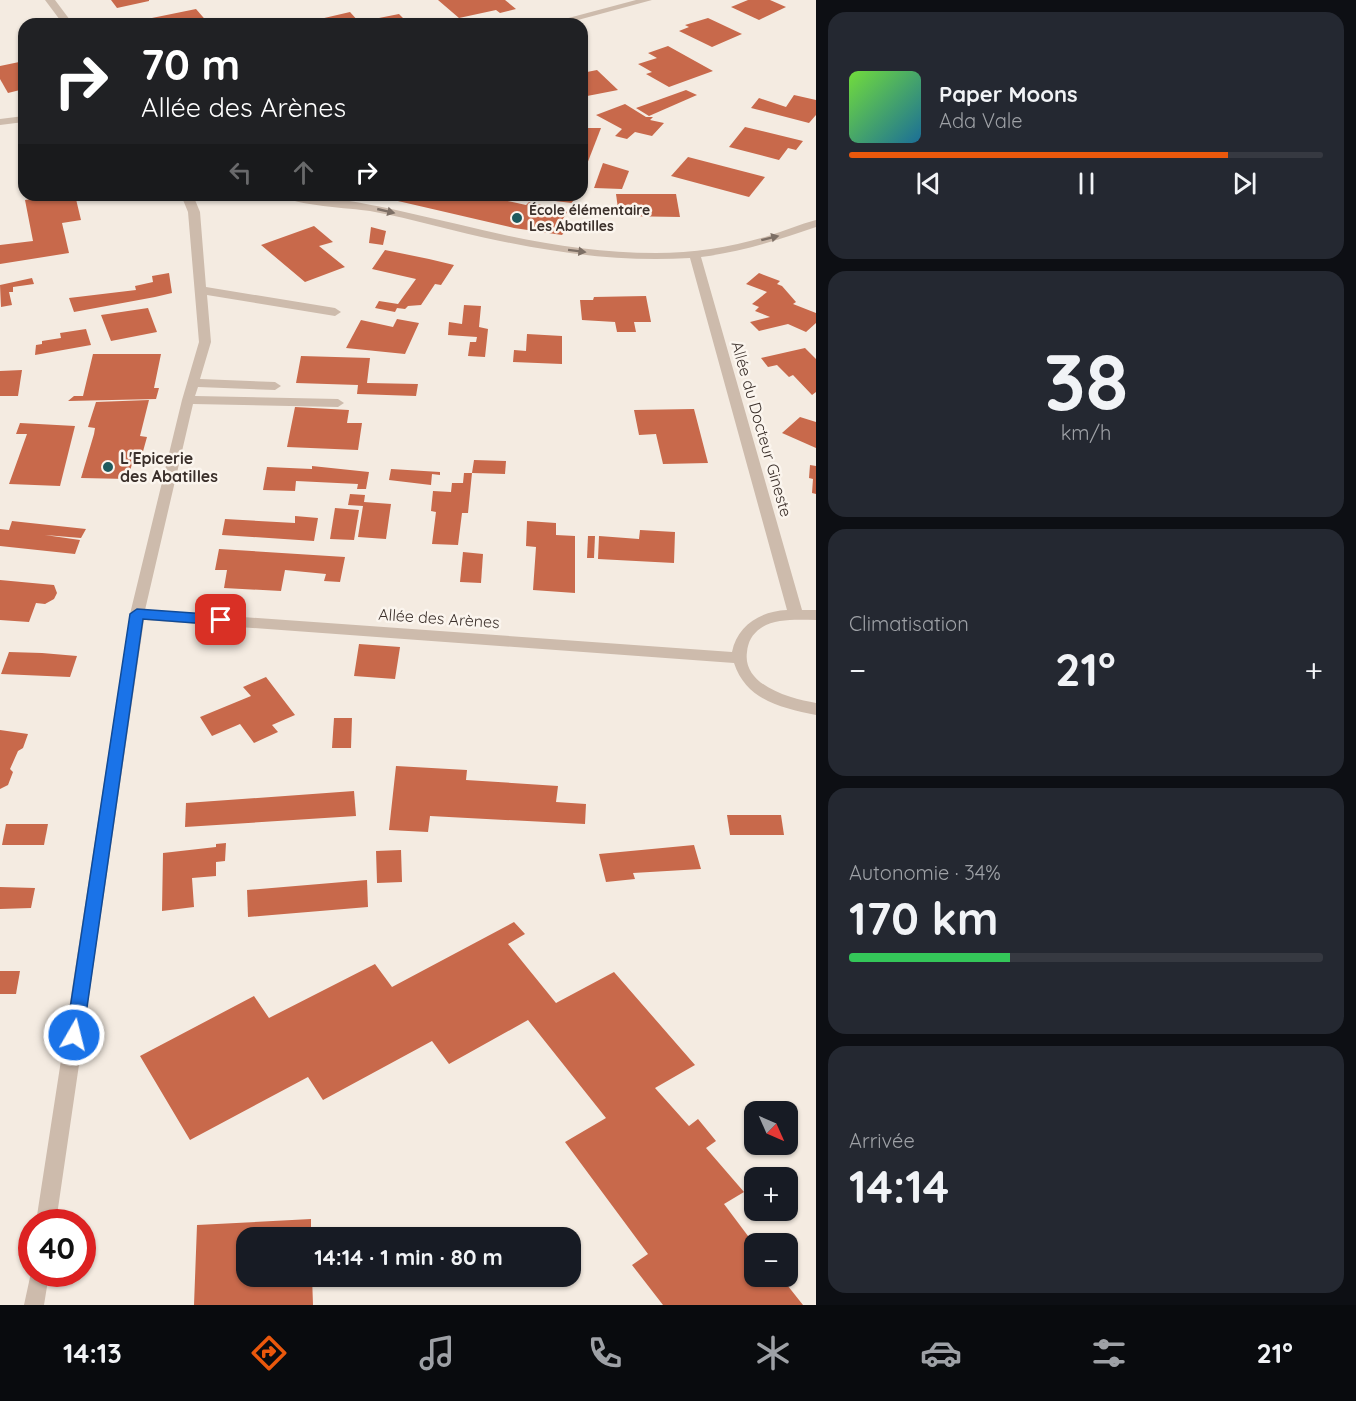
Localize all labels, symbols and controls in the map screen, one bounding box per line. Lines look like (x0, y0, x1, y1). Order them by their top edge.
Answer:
text: 70 m (141, 38, 240, 91)
icon: right (42, 42, 120, 120)
text: Paper Moons (939, 80, 1078, 108)
text: Allée des Arènes (141, 90, 346, 124)
text: Ada Vale (939, 108, 1023, 133)
icon: left (224, 156, 257, 189)
icon: ahead (287, 156, 320, 189)
icon: right (350, 156, 383, 189)
icon: previous (912, 167, 945, 200)
icon: pause (1070, 167, 1103, 200)
icon: next (1228, 167, 1261, 200)
place label: École élémentaire Les Abatilles (529, 201, 650, 235)
one-way arrow (377, 207, 396, 216)
marker: École élémentaire Les Abatilles (510, 211, 524, 225)
one-way arrow (761, 233, 779, 243)
one-way arrow (567, 246, 586, 256)
text: 38 (1044, 332, 1128, 430)
street label: Allée du Docteur Gineste (727, 339, 797, 519)
text: km/h (1061, 420, 1111, 445)
place label: L'Epicerie des Abatilles (120, 448, 218, 486)
marker: L'Epicerie des Abatilles (101, 460, 115, 474)
pin (195, 594, 246, 645)
icon: arrive (204, 603, 237, 636)
street label: Allée des Arènes (378, 604, 500, 632)
text: Climatisation (849, 611, 969, 636)
text: 21° (1055, 641, 1116, 697)
text: − (849, 649, 866, 690)
text: + (1304, 649, 1323, 690)
text: Autonomie · 34% (849, 860, 1001, 885)
text: 170 km (849, 890, 999, 946)
position arrow (42, 1003, 106, 1067)
north arrow (744, 1101, 798, 1155)
map controls (744, 1101, 798, 1287)
text: Arrivée (849, 1128, 915, 1153)
text: 14:14 (849, 1158, 949, 1214)
button: + (744, 1167, 798, 1221)
speed limit sign: 40 (18, 1209, 96, 1287)
button: − (744, 1233, 798, 1287)
text: 14:14 · 1 min · 80 m (314, 1243, 503, 1271)
icon: directions (248, 1332, 290, 1374)
icon: music (416, 1332, 458, 1374)
icon: phone (584, 1332, 626, 1374)
icon: climate (752, 1332, 794, 1374)
icon: car (920, 1332, 962, 1374)
icon: filters (1088, 1332, 1130, 1374)
text: 14:13 (63, 1336, 122, 1370)
text: 21° (1256, 1336, 1293, 1370)

